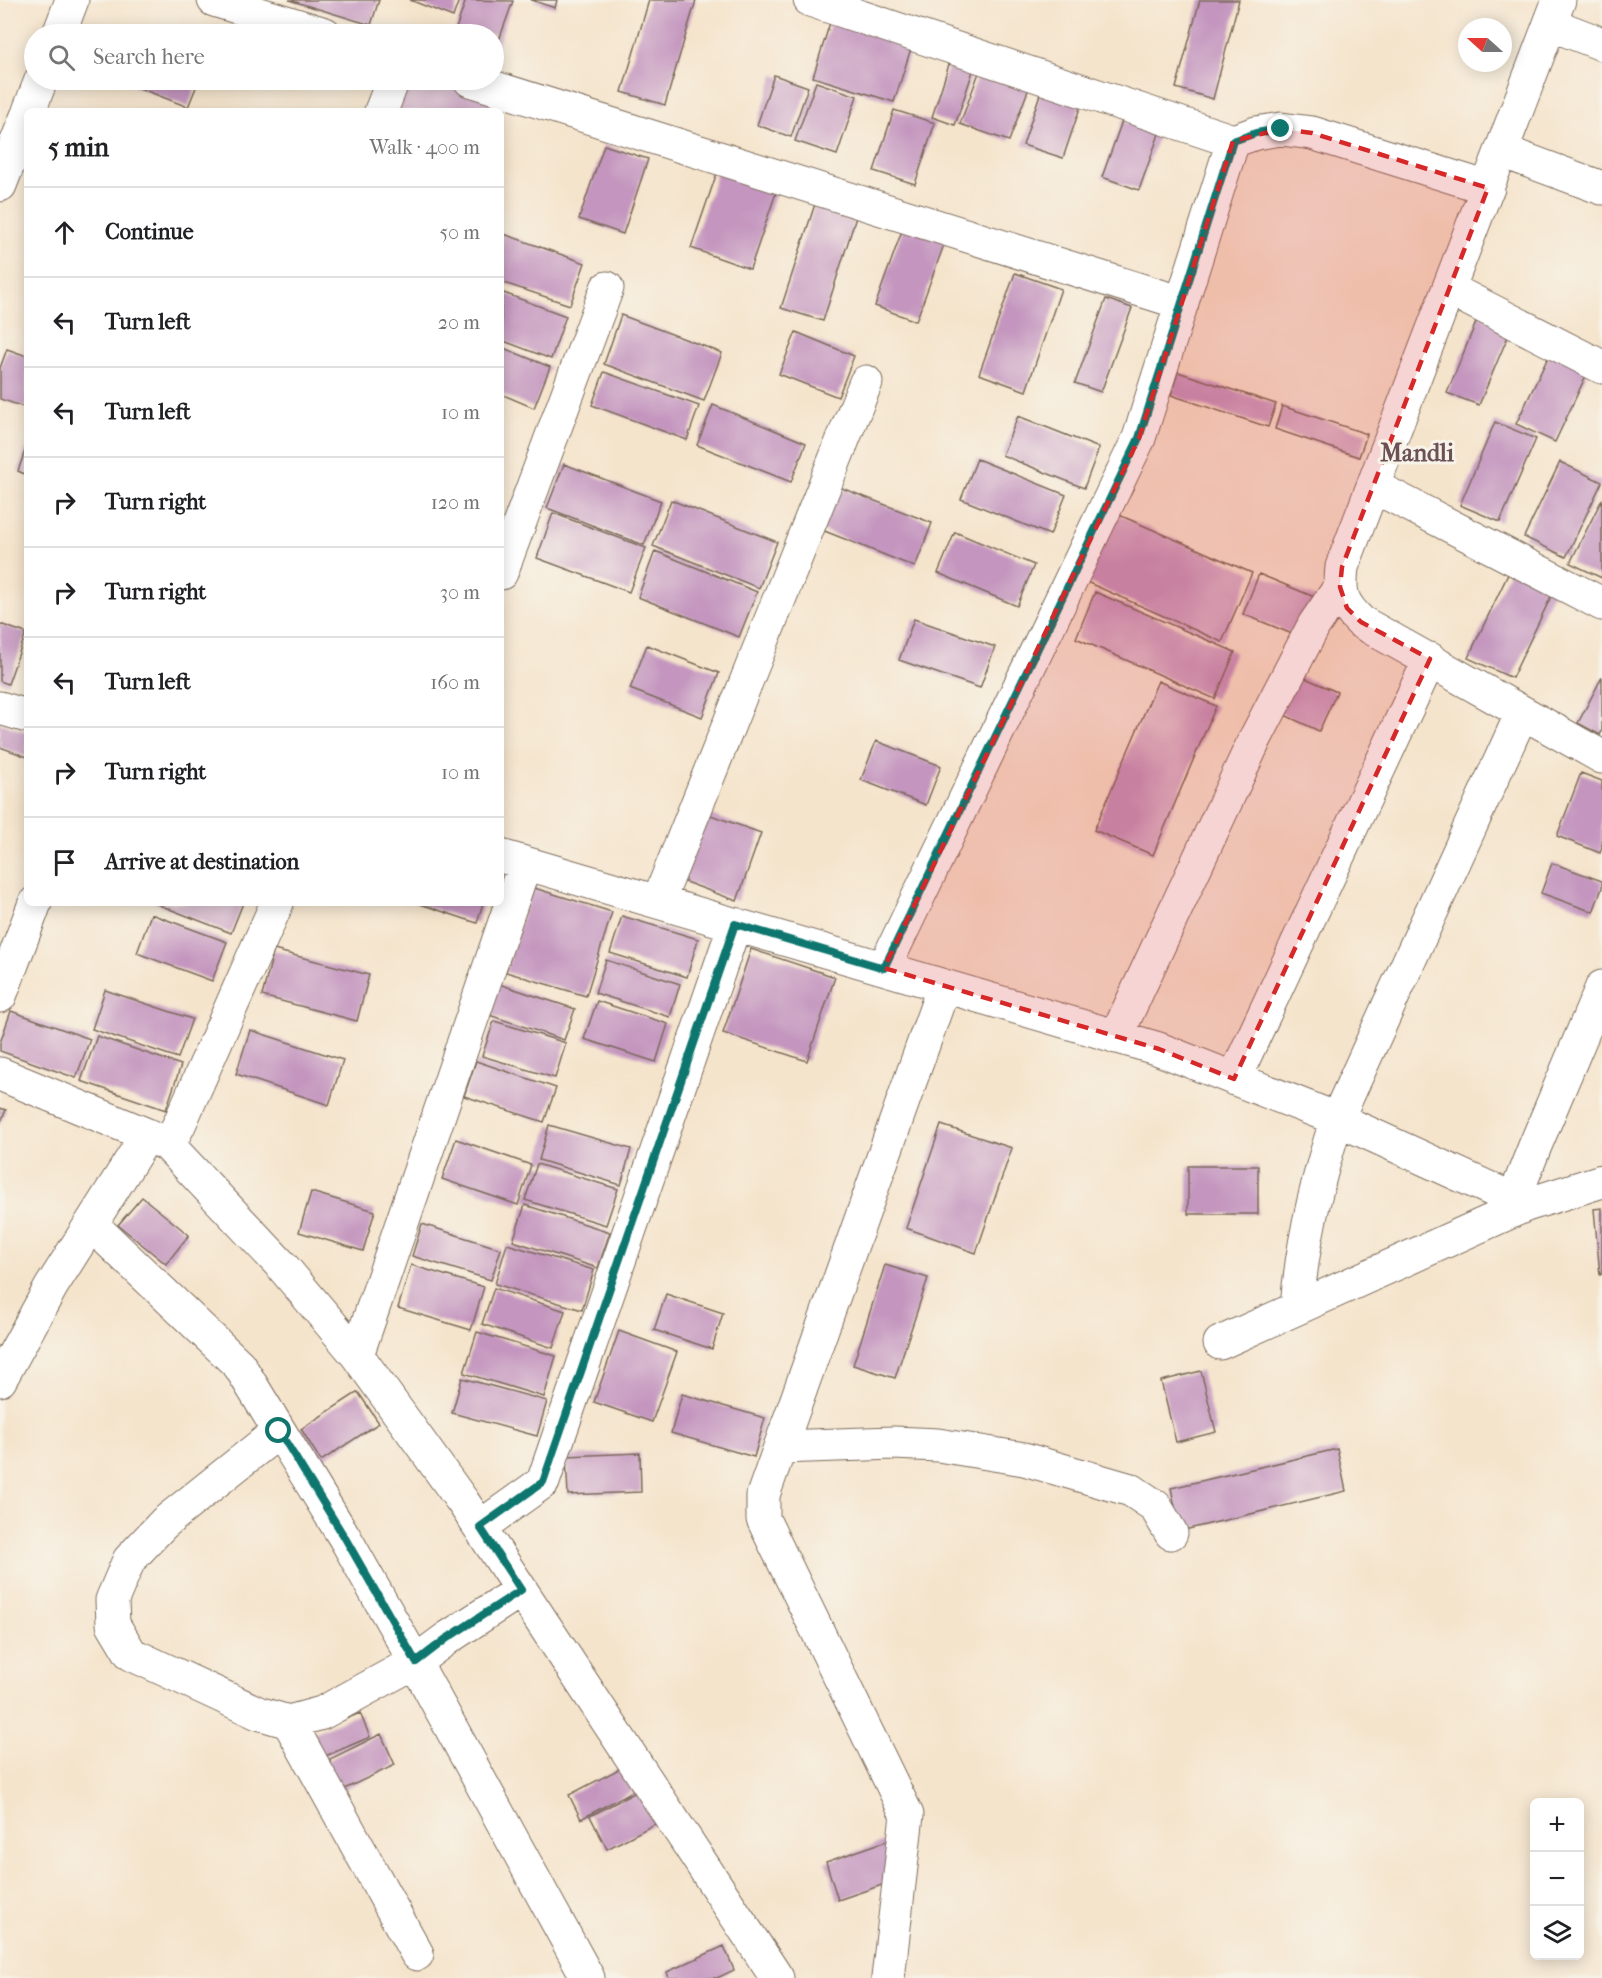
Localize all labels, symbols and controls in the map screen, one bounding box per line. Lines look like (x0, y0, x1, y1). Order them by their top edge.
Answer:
north arrow (1458, 18, 1512, 72)
search box (24, 24, 504, 90)
icon: search (45, 41, 78, 74)
text: Search here (93, 44, 205, 70)
route end (1267, 115, 1293, 141)
text: 5 min (48, 132, 109, 163)
text: Walk · 400 m (369, 136, 480, 159)
icon: ahead (48, 216, 81, 249)
text: Continue (105, 219, 194, 245)
text: 50 m (439, 221, 480, 244)
icon: left (48, 306, 81, 339)
text: Turn left (105, 309, 191, 335)
text: 20 m (438, 311, 480, 334)
icon: left (48, 396, 81, 429)
text: Turn left (105, 399, 191, 425)
text: 10 m (441, 401, 480, 424)
district label: Mandli (1380, 439, 1455, 467)
icon: right (48, 486, 81, 519)
text: Turn right (105, 489, 206, 515)
text: 120 m (431, 491, 480, 514)
icon: right (48, 576, 81, 609)
text: Turn right (105, 579, 206, 605)
text: 30 m (440, 581, 480, 604)
icon: left (48, 666, 81, 699)
text: Turn left (105, 669, 191, 695)
text: 160 m (430, 671, 480, 694)
icon: right (48, 756, 81, 789)
text: Turn right (105, 759, 206, 785)
text: 10 m (441, 761, 480, 784)
icon: arrive (48, 846, 81, 879)
text: Arrive at destination (105, 849, 299, 875)
route start (265, 1417, 291, 1443)
map controls (1530, 1798, 1584, 1960)
button: + (1530, 1798, 1584, 1852)
button: − (1530, 1852, 1584, 1906)
button: layers (1530, 1906, 1584, 1960)

